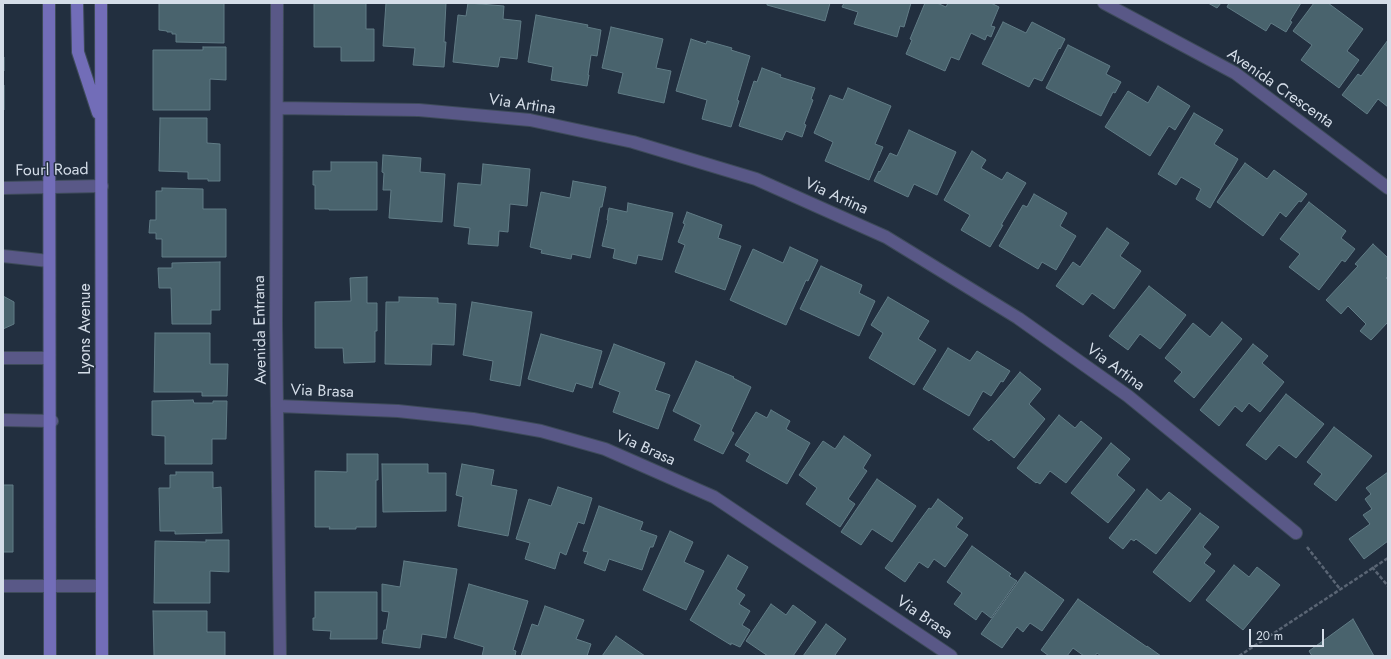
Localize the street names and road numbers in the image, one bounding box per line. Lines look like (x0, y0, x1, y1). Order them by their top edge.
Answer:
street label: Avenida Crescenta (1223, 45, 1337, 133)
street label: Via Artina (487, 91, 557, 119)
street label: Fourl Road (15, 161, 89, 181)
street label: Via Artina (801, 175, 871, 219)
street label: Avenida Entrana (250, 275, 272, 385)
street label: Lyons Avenue (76, 283, 96, 375)
street label: Via Artina (1082, 340, 1148, 396)
street label: Via Brasa (290, 381, 354, 403)
street label: Via Brasa (612, 427, 678, 471)
street label: Via Brasa (892, 592, 956, 644)

